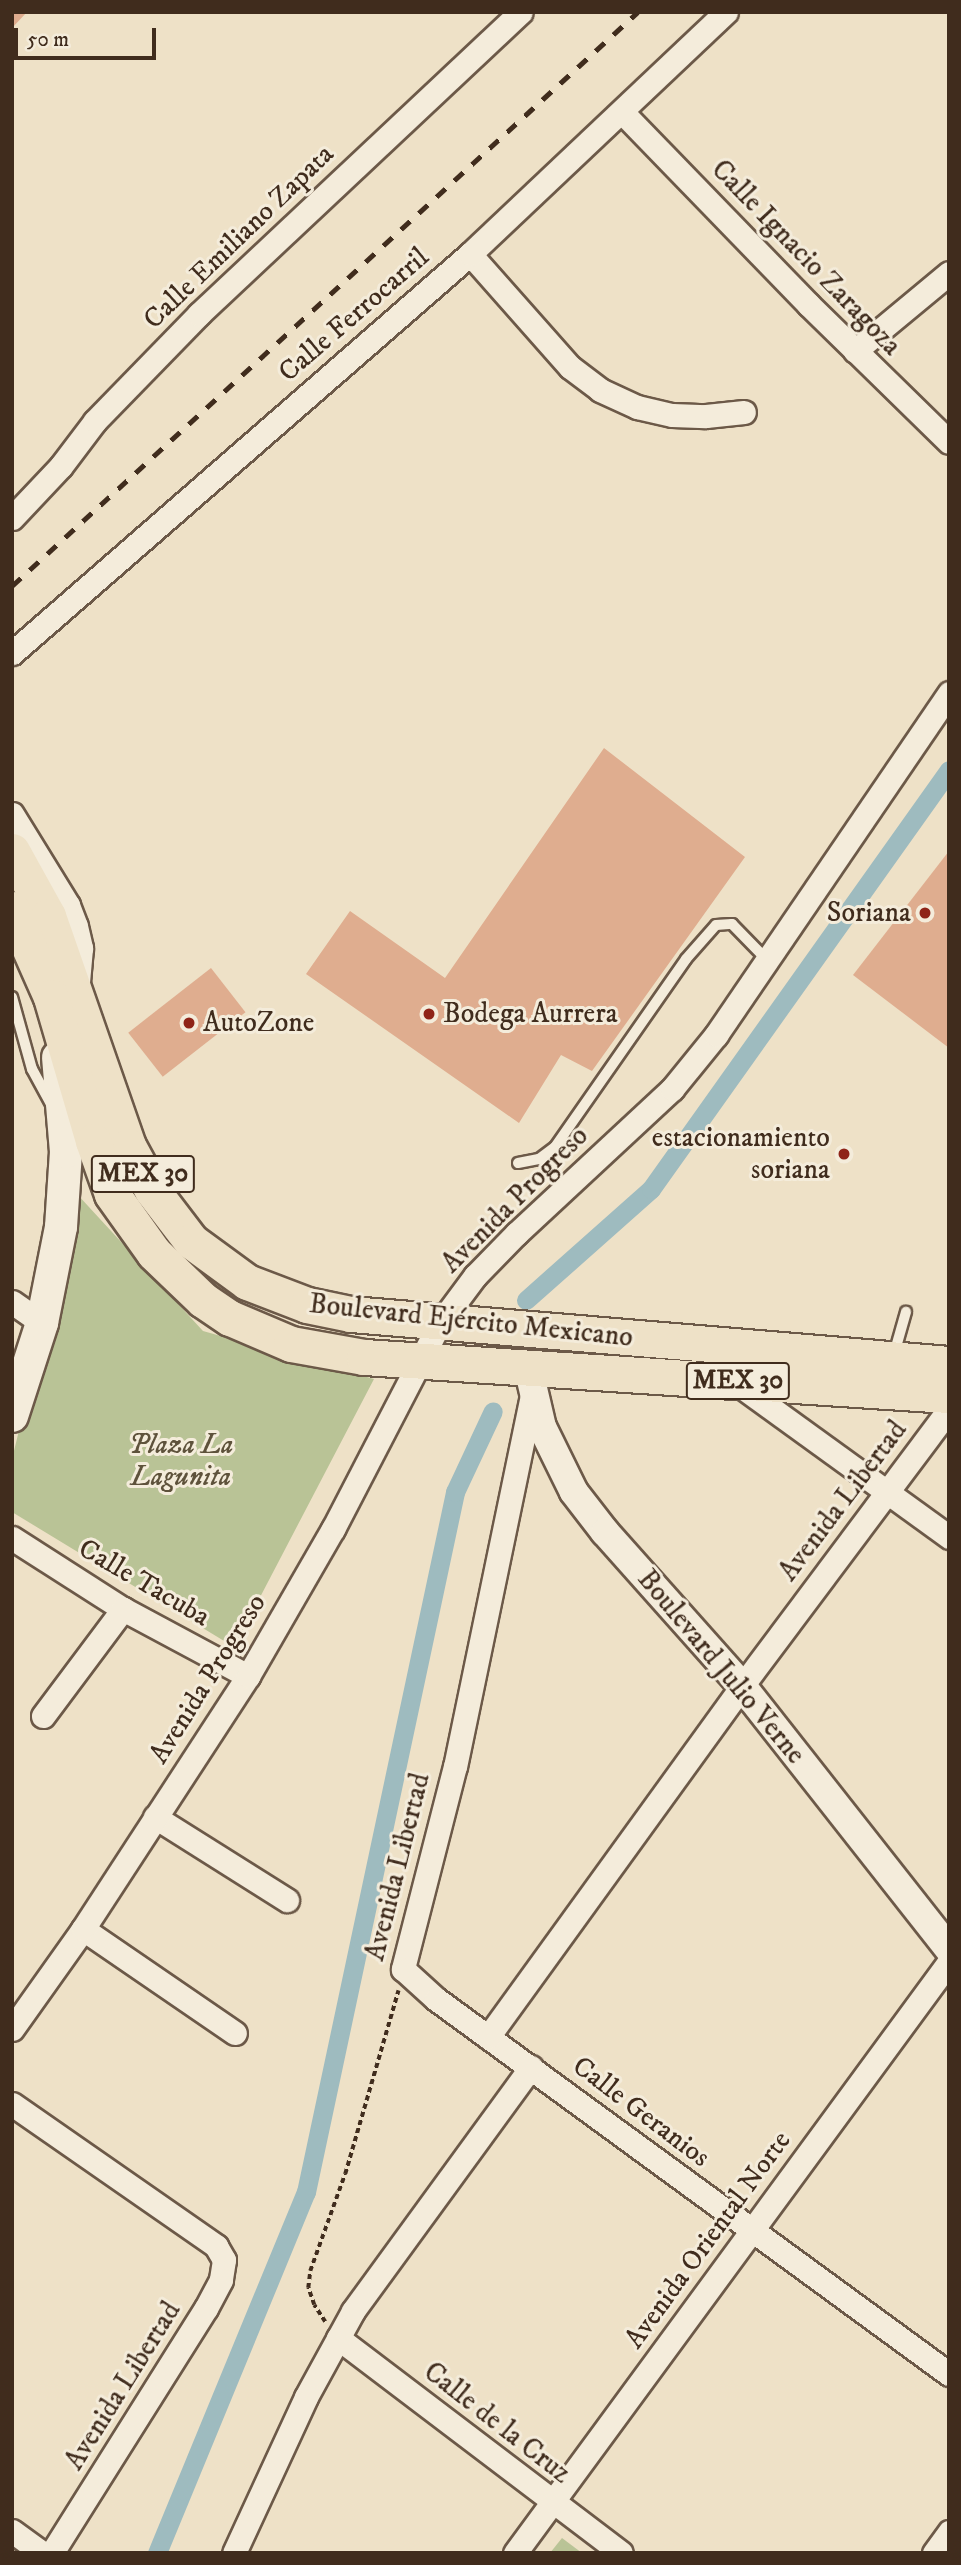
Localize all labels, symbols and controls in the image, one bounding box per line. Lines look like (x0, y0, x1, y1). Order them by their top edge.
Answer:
scale bar (18, 14, 159, 58)
text: 50 m (27, 27, 69, 53)
street label: Calle Emiliano Zapata (137, 138, 341, 336)
street label: Calle Ignacio Zaragoza (704, 153, 908, 363)
street label: Calle Ferrocarril (272, 241, 436, 389)
place label: Soriana (827, 896, 911, 930)
marker: Soriana (917, 905, 933, 921)
place label: Bodega Aurrera (443, 997, 618, 1031)
place label: AutoZone (203, 1006, 314, 1040)
marker: Bodega Aurrera (421, 1006, 437, 1022)
marker: AutoZone (181, 1015, 197, 1031)
street label: Avenida Progreso (435, 1120, 595, 1280)
place label: estacionamiento soriana (652, 1121, 830, 1187)
marker: estacionamiento soriana (836, 1146, 852, 1162)
road number: MEX 30 (90, 1152, 196, 1196)
street label: Boulevard Ejército Mexicano (307, 1287, 635, 1355)
road number: MEX 30 (686, 1358, 790, 1404)
street label: Avenida Libertad (772, 1414, 914, 1588)
park label: Plaza La Lagunita (129, 1428, 233, 1494)
street label: Calle Tacuba (72, 1532, 216, 1634)
street label: Boulevard Julio Verne (630, 1563, 812, 1771)
street label: Avenida Progreso (142, 1588, 274, 1770)
street label: Avenida Libertad (358, 1770, 438, 1964)
street label: Calle Geranios (566, 2049, 716, 2175)
street label: Avenida Oriental Norte (618, 2125, 798, 2355)
street label: Avenida Libertad (58, 2296, 188, 2476)
street label: Calle de la Cruz (417, 2355, 577, 2491)

